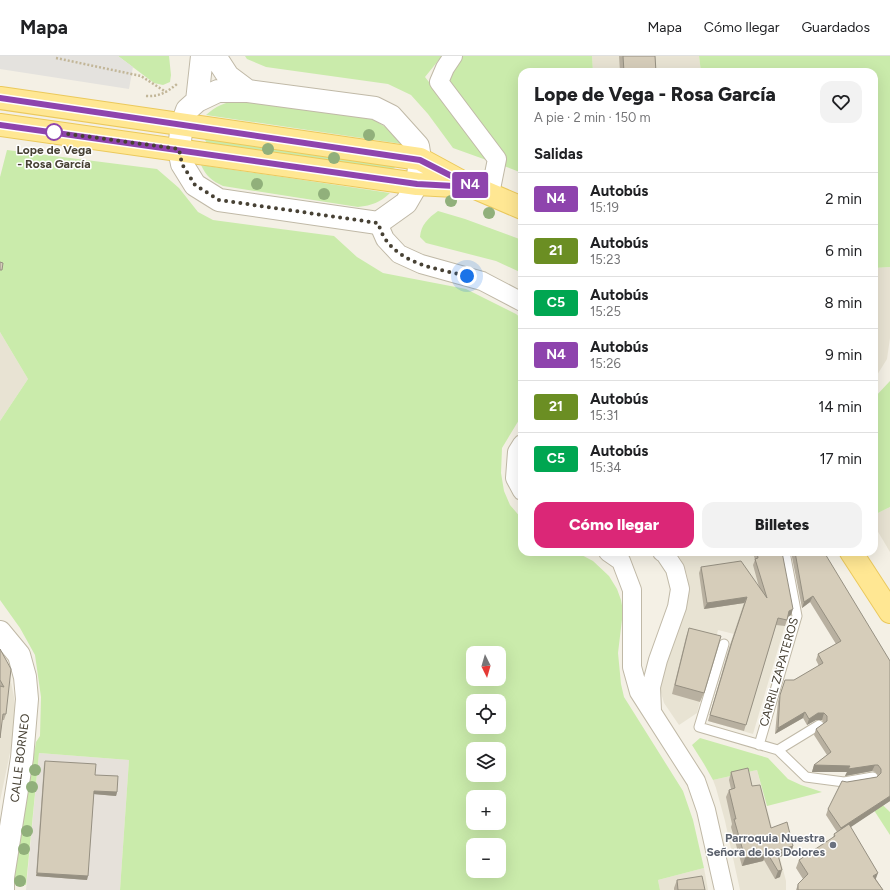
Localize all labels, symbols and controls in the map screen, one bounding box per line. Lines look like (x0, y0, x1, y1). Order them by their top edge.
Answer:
text: Mapa (20, 16, 68, 39)
text: Mapa (647, 19, 682, 36)
text: Cómo llegar (704, 19, 779, 36)
text: Guardados (801, 19, 870, 36)
button: heart (820, 81, 862, 123)
text: Lope de Vega - Rosa García (534, 83, 776, 106)
text: A pie · 2 min · 150 m (534, 110, 651, 125)
marker: Lope de Vega - Rosa García (45, 123, 63, 141)
place label: Lope de Vega - Rosa García (16, 143, 92, 171)
text: Salidas (534, 145, 583, 163)
line badge: N4 (452, 172, 488, 198)
text: N4 (460, 176, 480, 193)
text: Autobús (590, 182, 648, 200)
text: N4 (546, 190, 566, 207)
text: 2 min (825, 190, 862, 208)
text: 15:19 (590, 200, 619, 215)
text: Autobús (590, 234, 648, 252)
text: 21 (549, 242, 563, 259)
text: 6 min (825, 242, 862, 260)
text: 15:23 (590, 252, 620, 267)
your location (457, 266, 477, 286)
text: Autobús (590, 286, 648, 304)
text: C5 (547, 294, 565, 311)
text: 8 min (824, 294, 862, 312)
text: 15:25 (590, 304, 621, 319)
text: Autobús (590, 338, 648, 356)
text: N4 (546, 346, 566, 363)
text: 9 min (825, 346, 862, 364)
text: 15:26 (590, 356, 621, 371)
text: Autobús (590, 390, 648, 408)
text: 21 (549, 398, 563, 415)
text: 14 min (818, 398, 862, 416)
text: 15:31 (590, 408, 619, 423)
text: Autobús (590, 442, 648, 460)
text: C5 (547, 450, 565, 467)
text: 17 min (819, 450, 862, 468)
text: 15:34 (590, 460, 621, 475)
button: Cómo llegar (534, 502, 694, 548)
button: Billetes (702, 502, 862, 548)
street label: CARRIL ZAPATEROS (757, 616, 801, 728)
north arrow (466, 646, 506, 686)
map controls (466, 646, 506, 878)
button: locate (466, 694, 506, 734)
street label: CALLE BORNEO (8, 713, 32, 803)
button: layers (466, 742, 506, 782)
button: + (466, 790, 506, 830)
place label: Parroquia Nuestra Señora de los Dolores (706, 831, 825, 859)
button: − (466, 838, 506, 878)
marker: Parroquia Nuestra Señora de los Dolores (828, 840, 838, 850)

